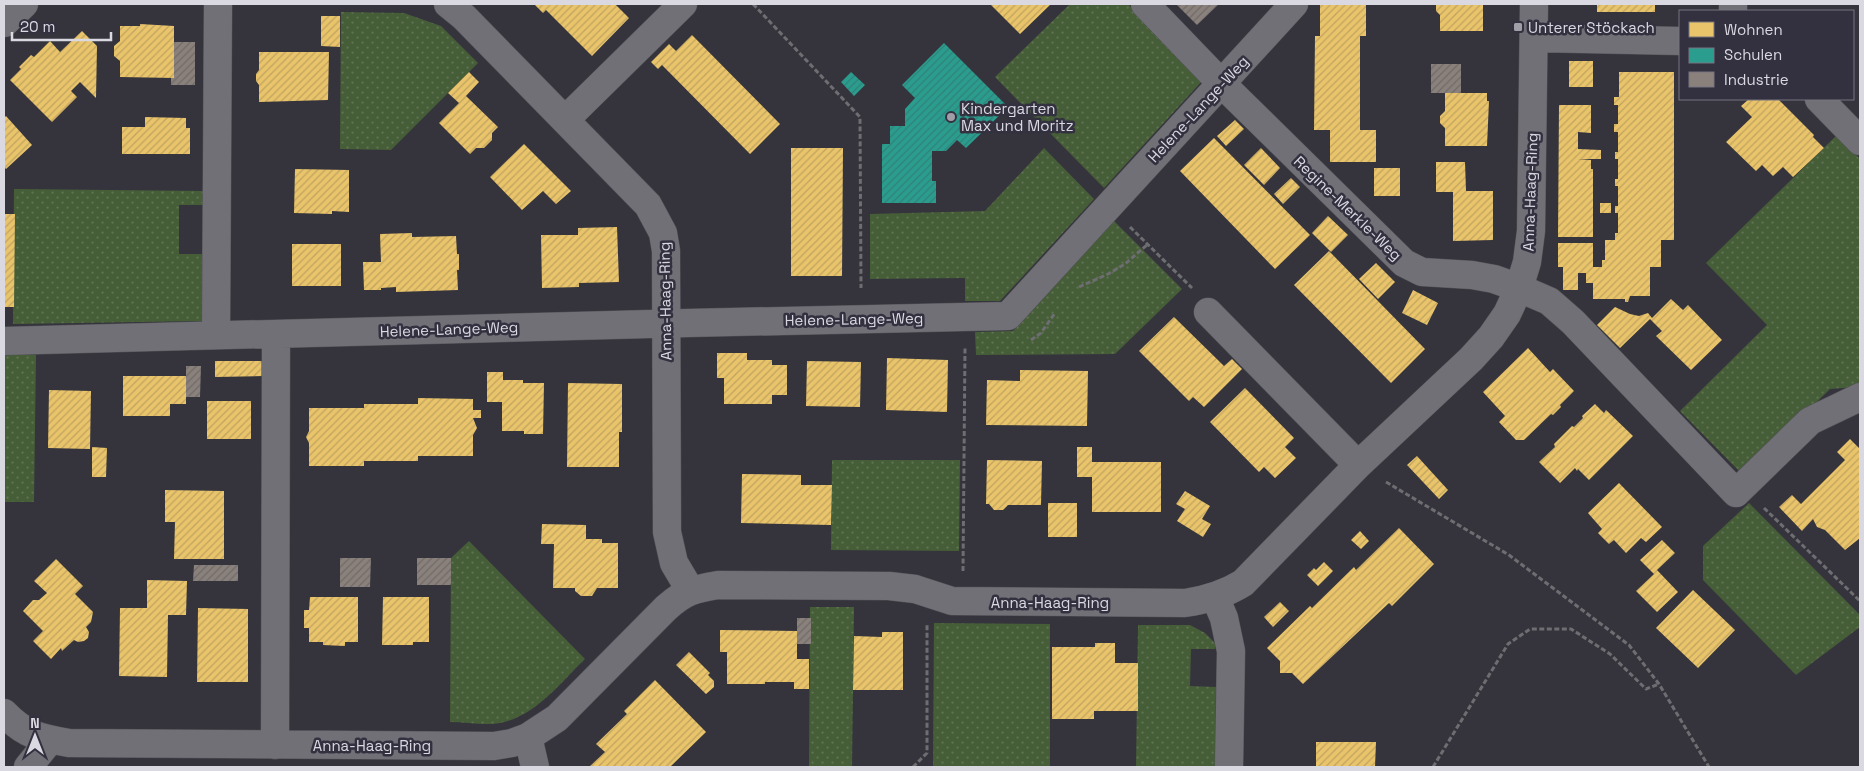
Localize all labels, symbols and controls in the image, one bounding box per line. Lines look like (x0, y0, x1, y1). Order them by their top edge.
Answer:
scale bar (12, 10, 111, 42)
legend (1679, 10, 1854, 100)
text: 20 m (20, 17, 55, 36)
place label: Unterer Stöckach (1528, 18, 1655, 37)
text: Wohnen (1724, 20, 1783, 39)
marker: Unterer Stöckach (1512, 21, 1524, 33)
text: Schulen (1724, 45, 1782, 64)
street label: Helene-Lange-Weg (1144, 52, 1252, 166)
text: Industrie (1724, 70, 1789, 89)
place label: Kindergarten Max und Moritz (961, 99, 1074, 135)
marker: Kindergarten Max und Moritz (945, 111, 957, 123)
street label: Anna-Haag-Ring (1518, 132, 1542, 252)
street label: Regine-Merkle-Weg (1290, 152, 1406, 264)
street label: Anna-Haag-Ring (654, 242, 676, 360)
street label: Helene-Lange-Weg (785, 308, 923, 330)
street label: Helene-Lange-Weg (379, 317, 519, 341)
street label: Anna-Haag-Ring (991, 593, 1109, 612)
north arrow (10, 711, 60, 761)
text: N (30, 714, 40, 732)
street label: Anna-Haag-Ring (313, 736, 431, 755)

